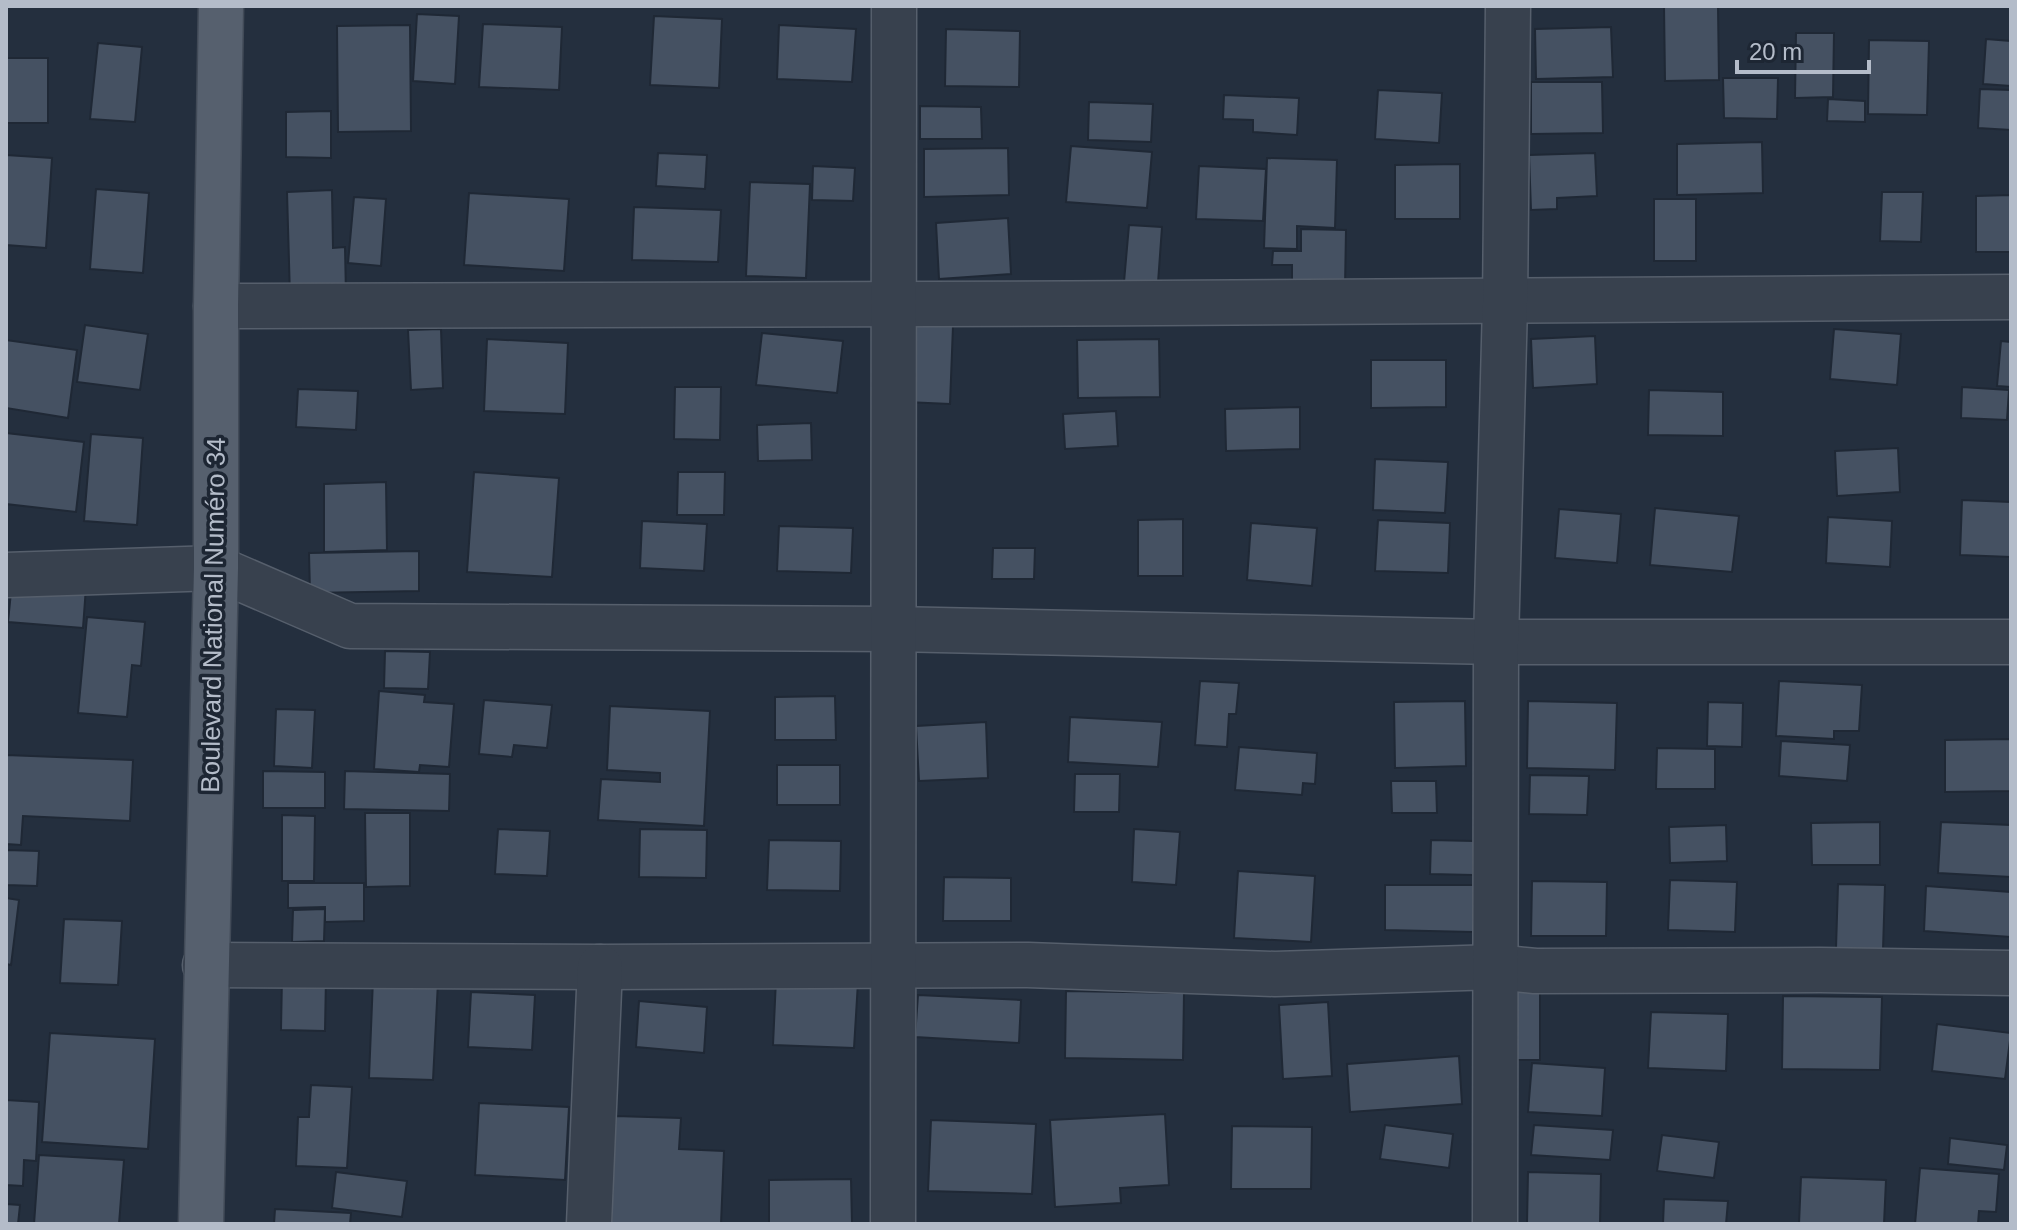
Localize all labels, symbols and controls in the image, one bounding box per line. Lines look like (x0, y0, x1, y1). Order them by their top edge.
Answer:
scale bar (1737, 24, 1869, 74)
text: 20 m (1749, 38, 1802, 65)
street label: Boulevard National Numéro 34 (195, 437, 231, 793)

